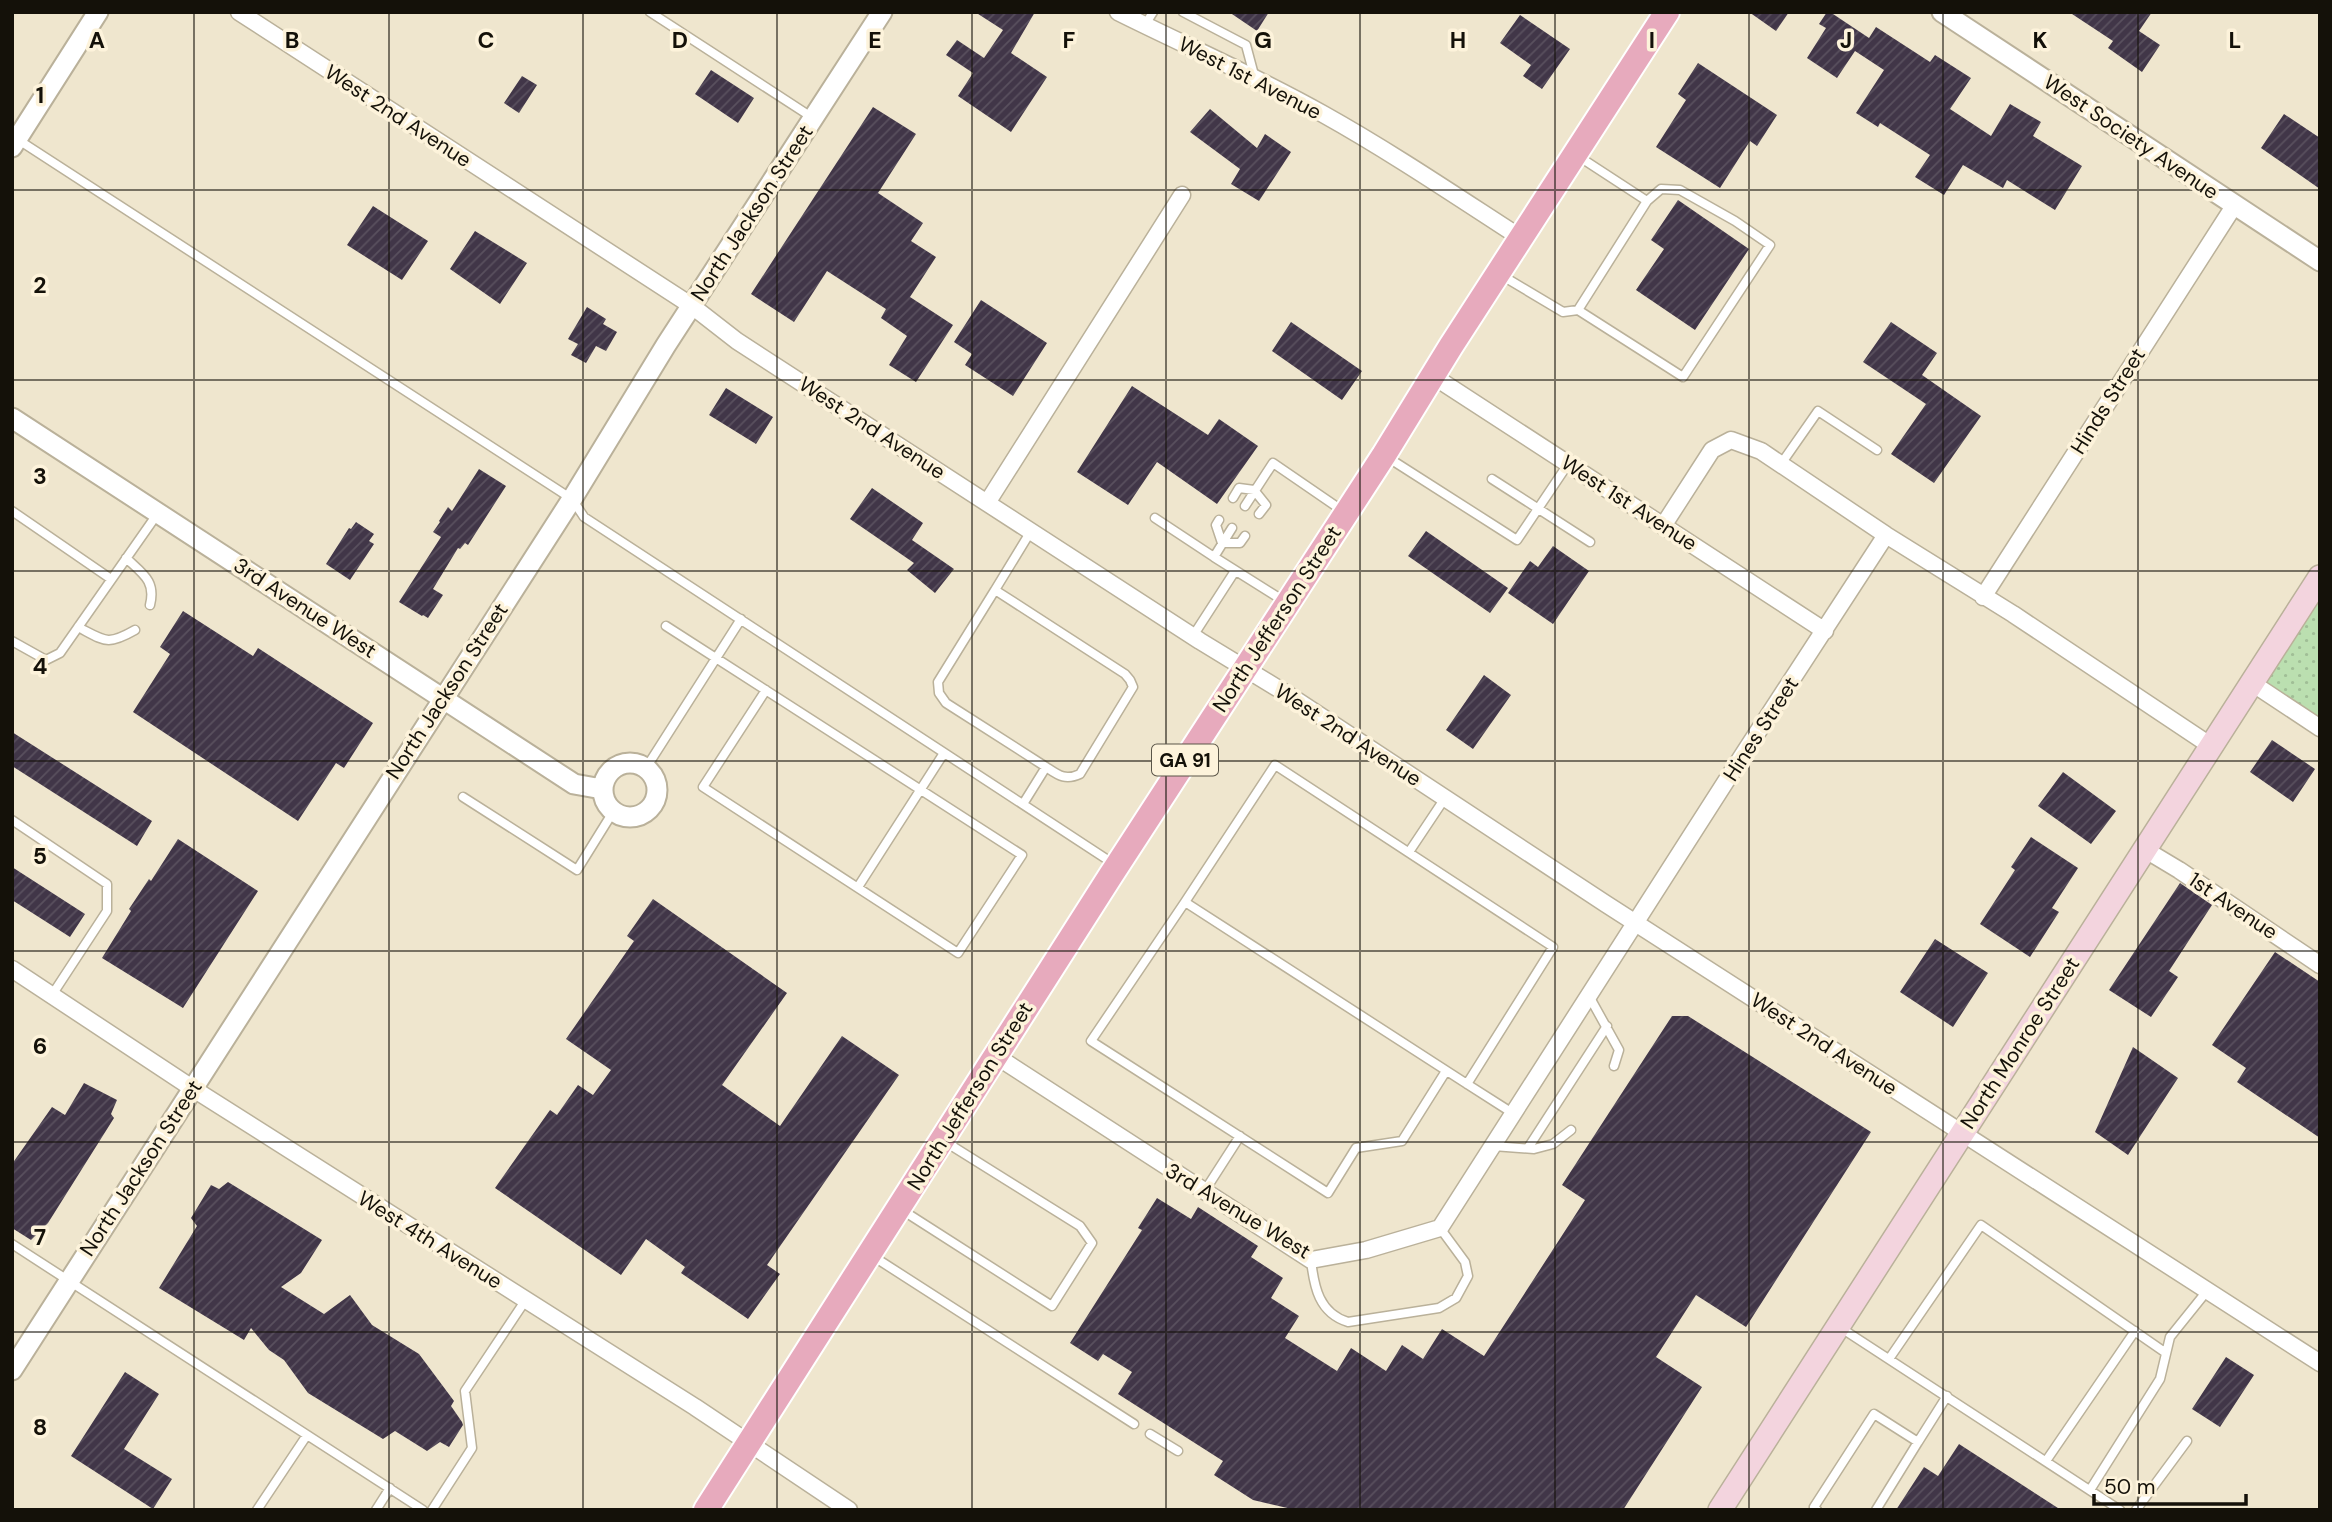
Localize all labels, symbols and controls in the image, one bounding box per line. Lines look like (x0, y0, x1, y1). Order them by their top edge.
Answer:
text: A (89, 25, 105, 55)
text: B (285, 25, 299, 55)
text: C (478, 25, 494, 55)
text: D (672, 25, 688, 55)
text: E (868, 25, 882, 55)
text: F (1063, 25, 1076, 55)
text: G (1254, 25, 1272, 55)
text: H (1450, 25, 1466, 55)
text: I (1649, 25, 1655, 55)
text: J (1840, 25, 1852, 55)
text: K (2032, 25, 2048, 55)
text: L (2229, 25, 2241, 55)
street label: West 1st Avenue (1174, 30, 1326, 126)
street label: West 2nd Avenue (319, 58, 477, 174)
street label: West Society Avenue (2038, 68, 2224, 206)
text: 1 (36, 80, 44, 110)
street label: North Jackson Street (685, 120, 819, 306)
text: 2 (33, 270, 47, 300)
street label: Hinds Street (2064, 343, 2152, 459)
street label: West 2nd Avenue (793, 370, 951, 486)
street label: West 1st Avenue (1556, 449, 1702, 558)
text: 3 (33, 461, 47, 491)
street label: North Jefferson Street (1206, 520, 1348, 718)
street label: 3rd Avenue West (228, 551, 382, 665)
street label: North Jackson Street (380, 598, 514, 784)
text: 4 (33, 651, 48, 681)
street label: Hines Street (1717, 671, 1805, 787)
street label: West 2nd Avenue (1269, 677, 1427, 793)
road number: GA 91 (1152, 744, 1218, 776)
text: 5 (33, 841, 47, 871)
street label: 1st Avenue (2183, 866, 2283, 946)
street label: North Monroe Street (1954, 952, 2086, 1134)
street label: West 2nd Avenue (1745, 986, 1903, 1102)
street label: North Jefferson Street (901, 997, 1039, 1195)
text: 6 (33, 1031, 47, 1061)
street label: North Jackson Street (74, 1075, 208, 1261)
street label: 3rd Avenue West (1160, 1157, 1316, 1265)
street label: West 4th Avenue (353, 1184, 507, 1296)
text: 7 (34, 1222, 46, 1252)
text: 8 (33, 1412, 47, 1442)
scale bar (2094, 1462, 2246, 1506)
text: 50 m (2104, 1473, 2155, 1501)

